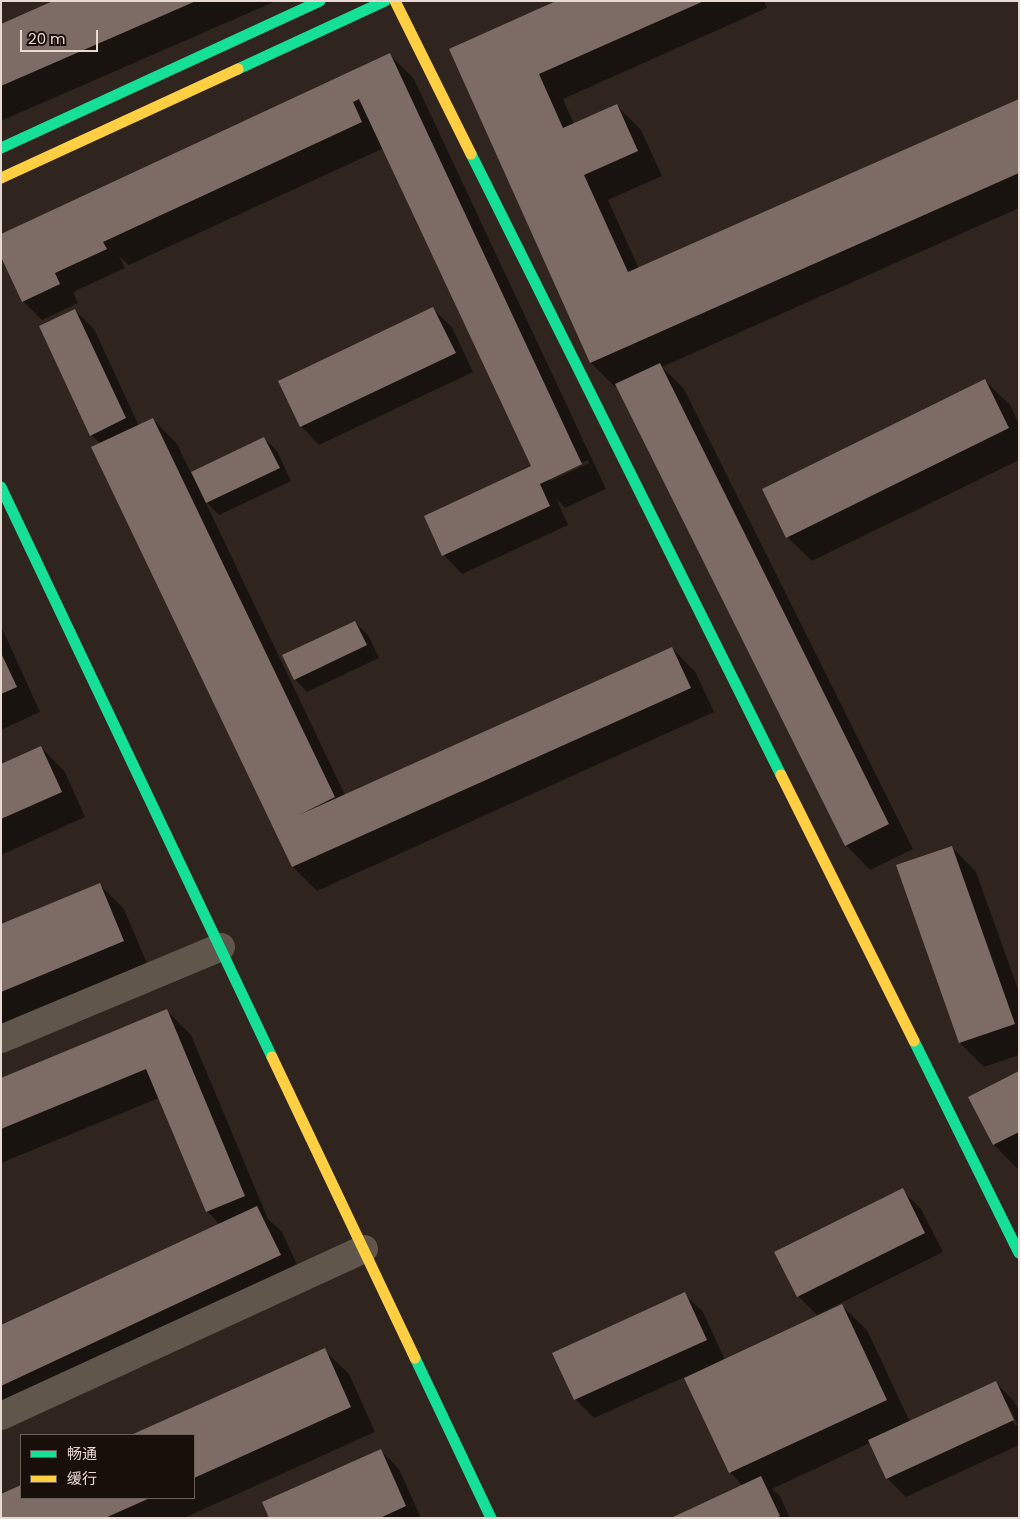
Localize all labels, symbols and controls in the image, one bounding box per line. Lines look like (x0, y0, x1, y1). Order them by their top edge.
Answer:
scale bar (22, 20, 100, 52)
text: 20 m (28, 28, 66, 49)
legend (20, 1434, 195, 1499)
text: 畅通 (67, 1443, 97, 1464)
text: 缓行 (67, 1468, 97, 1489)

